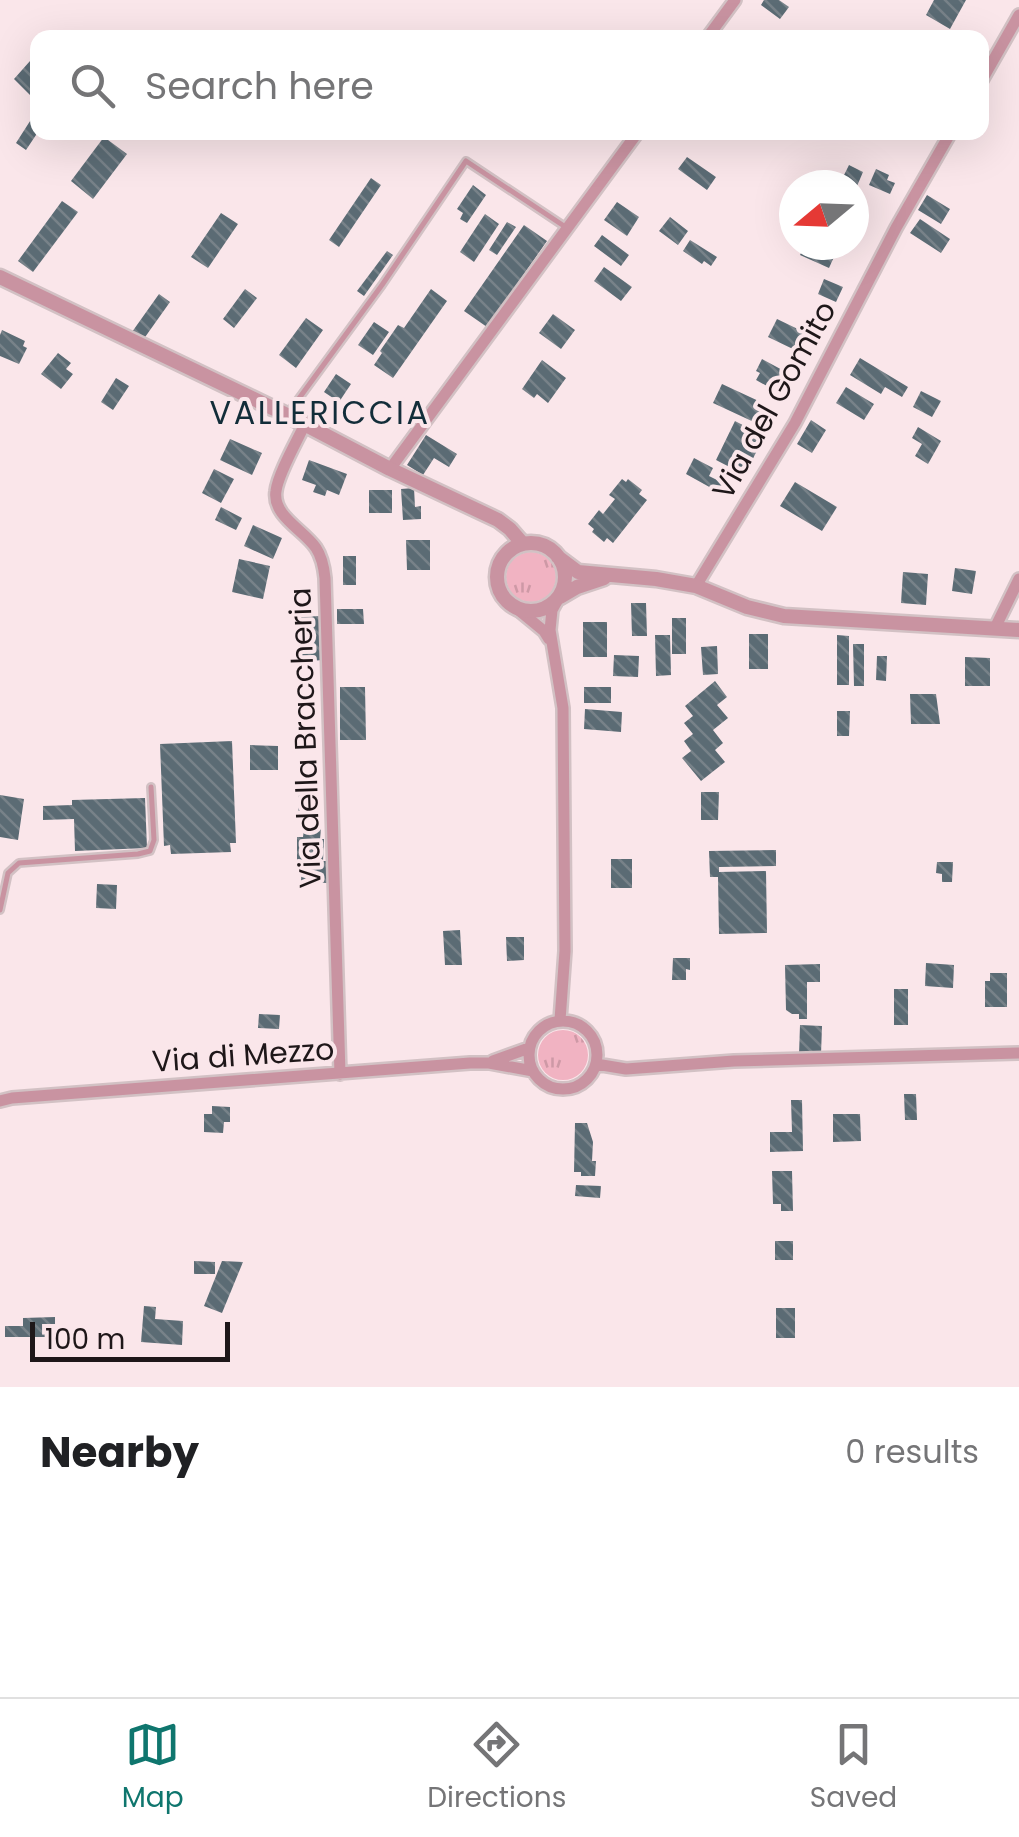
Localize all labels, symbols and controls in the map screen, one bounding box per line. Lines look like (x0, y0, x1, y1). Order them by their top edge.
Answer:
search box (30, 30, 989, 140)
icon: search (65, 58, 120, 113)
text: Search here (145, 59, 374, 112)
north arrow (779, 170, 869, 260)
street label: Via del Gomito (702, 293, 846, 507)
district label: VALLERICCIA (210, 390, 430, 435)
street label: Via della Braccheria (278, 587, 332, 889)
street label: Via di Mezzo (150, 1027, 336, 1083)
scale bar (30, 1317, 230, 1362)
text: 100 m (45, 1320, 125, 1359)
text: Nearby (40, 1423, 199, 1482)
text: 0 results (845, 1429, 979, 1474)
tab: Map (122, 1717, 184, 1819)
tab: Directions (427, 1717, 566, 1819)
tab: Saved (810, 1717, 897, 1819)

